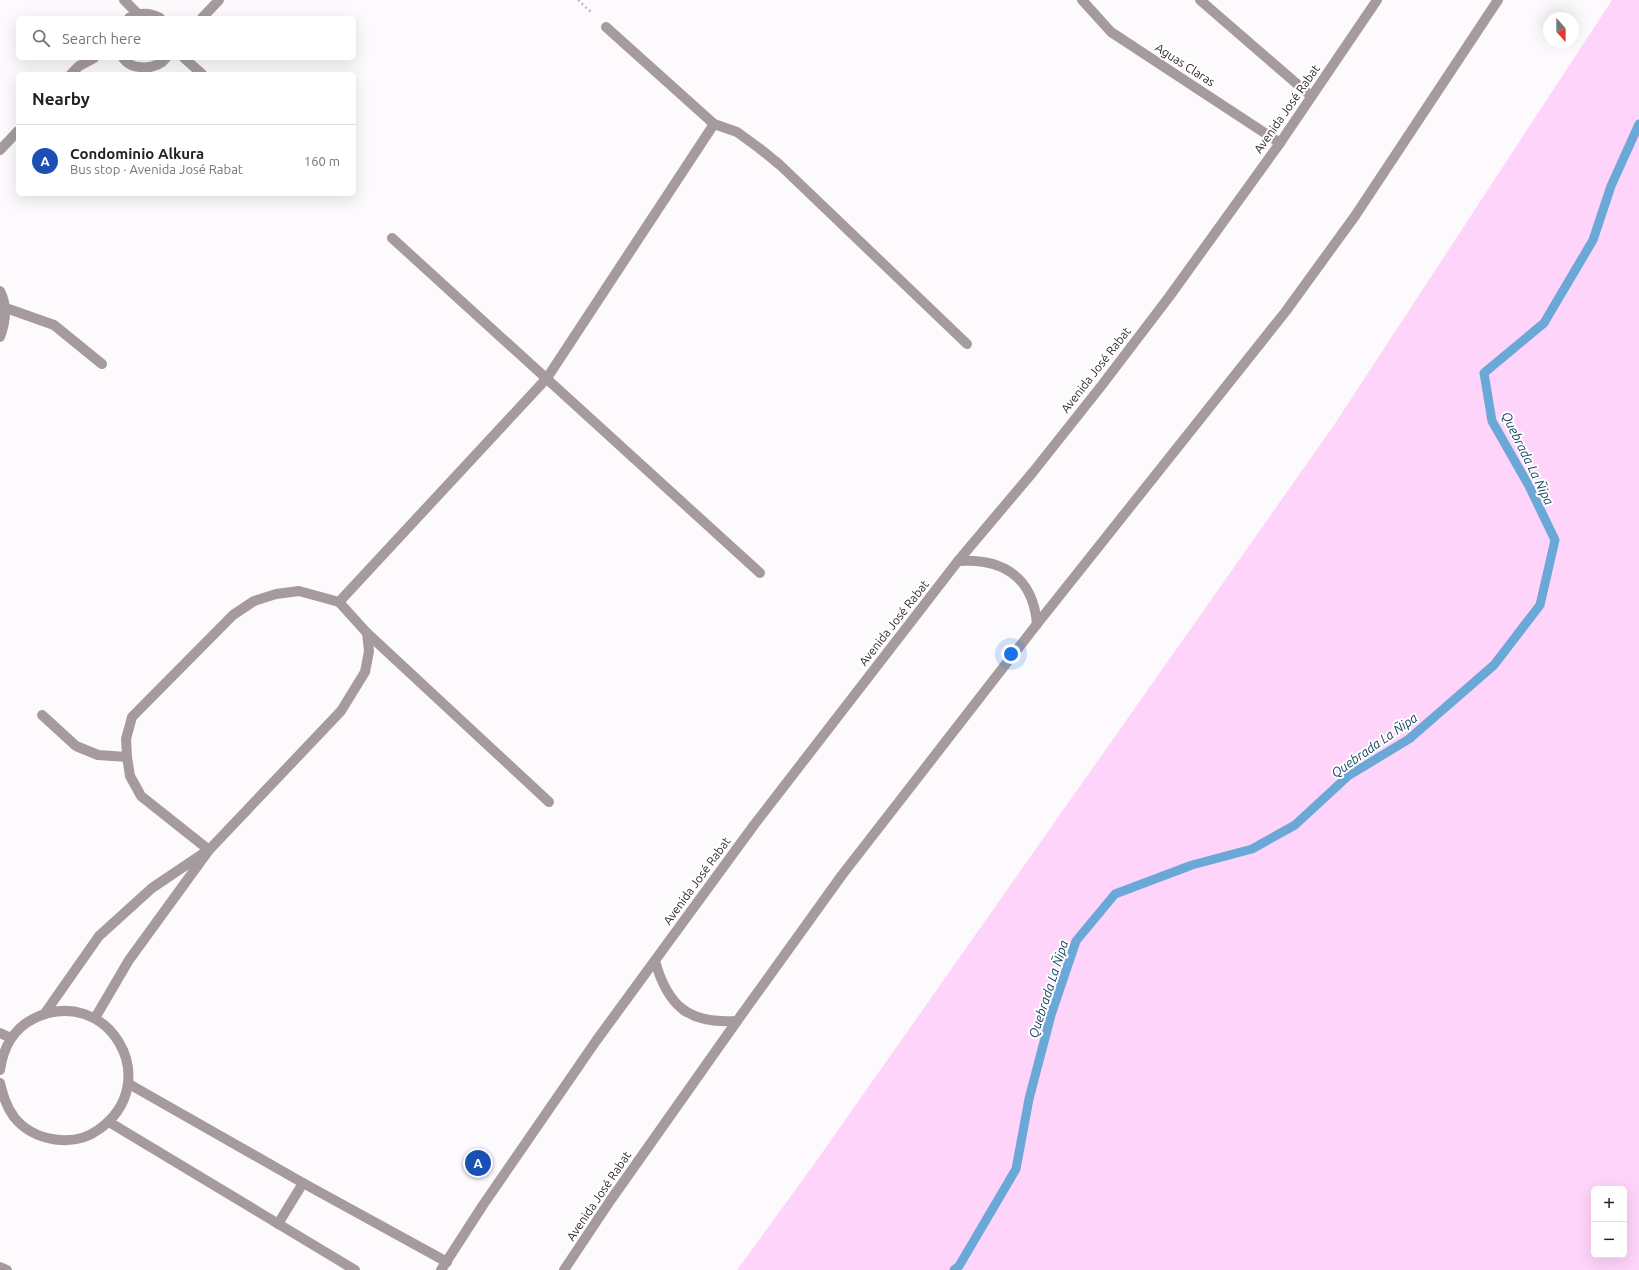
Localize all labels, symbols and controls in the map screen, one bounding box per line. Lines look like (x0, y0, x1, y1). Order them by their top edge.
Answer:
north arrow (1543, 12, 1579, 48)
search box (16, 16, 356, 60)
icon: search (30, 27, 52, 49)
text: Search here (62, 30, 141, 47)
street label: Aguas Claras (1153, 41, 1217, 89)
street label: Avenida José Rabat (1251, 62, 1322, 155)
text: Nearby (32, 89, 90, 108)
text: Condominio Alkura (70, 145, 204, 162)
text: A (40, 154, 50, 168)
text: 160 m (304, 154, 340, 168)
text: Bus stop · Avenida José Rabat (70, 162, 243, 176)
street label: Avenida José Rabat (1058, 324, 1133, 415)
water label: Quebrada La Ñipa (1498, 409, 1557, 507)
street label: Avenida José Rabat (856, 577, 931, 668)
your location (1001, 644, 1021, 664)
water label: Quebrada La Ñipa (1328, 710, 1420, 781)
street label: Avenida José Rabat (661, 834, 733, 927)
water label: Quebrada La Ñipa (1026, 938, 1071, 1040)
pin: A (465, 1148, 491, 1178)
street label: Avenida José Rabat (564, 1148, 633, 1243)
map controls (1591, 1186, 1627, 1258)
button: + (1591, 1186, 1627, 1222)
button: − (1591, 1222, 1627, 1258)

